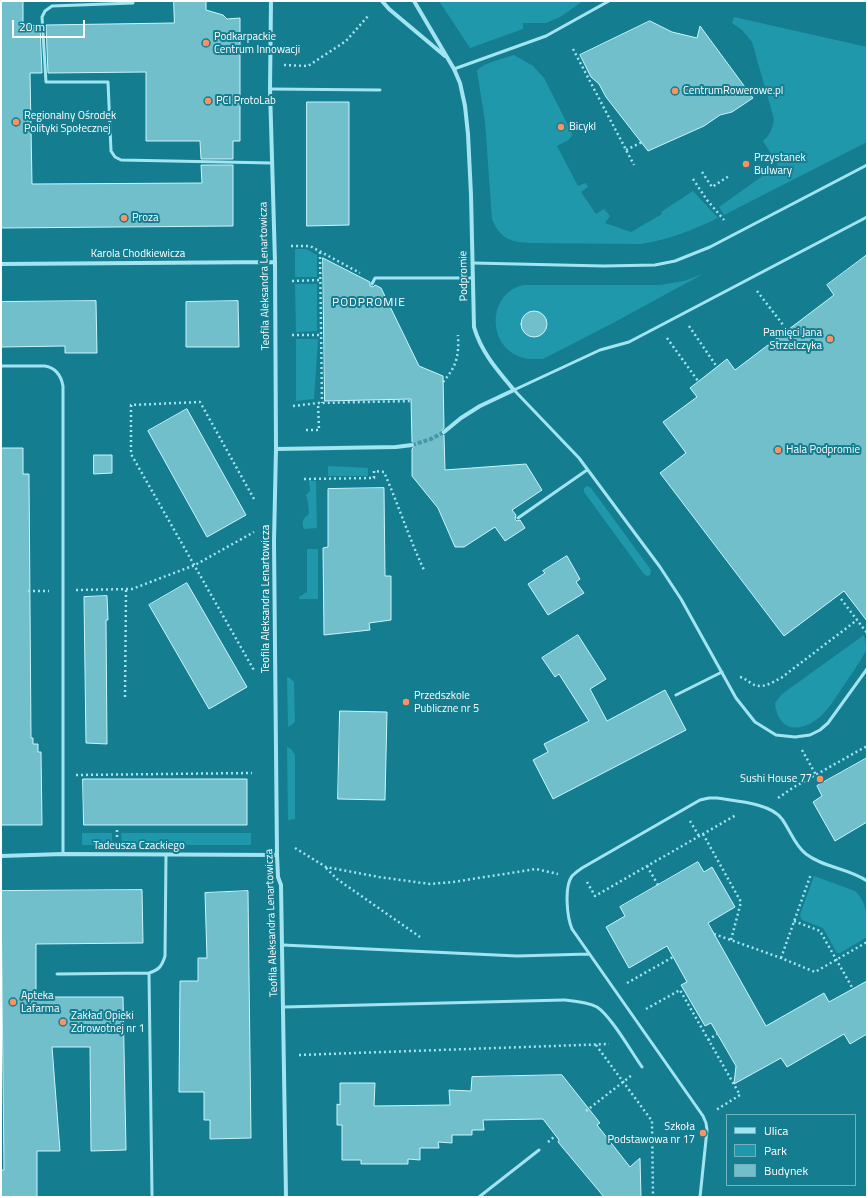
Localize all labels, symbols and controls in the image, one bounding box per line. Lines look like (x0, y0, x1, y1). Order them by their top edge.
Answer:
scale bar (14, 12, 87, 38)
text: 20 m (19, 17, 45, 36)
place label: Podkarpackie Centrum Innowacji (214, 30, 300, 56)
marker: Podkarpackie Centrum Innowacji (201, 38, 211, 48)
place label: CentrumRowerowe.pl (683, 84, 783, 98)
marker: CentrumRowerowe.pl (670, 86, 680, 96)
place label: PCI ProtoLab (216, 94, 276, 108)
marker: PCI ProtoLab (203, 96, 213, 106)
place label: Regionalny Ośrodek Polityki Społecznej (24, 109, 116, 135)
marker: Regionalny Ośrodek Polityki Społecznej (11, 117, 21, 127)
place label: Bicykl (569, 120, 596, 134)
marker: Bicykl (556, 122, 566, 132)
place label: Przystanek Bulwary (754, 151, 806, 177)
marker: Przystanek Bulwary (741, 159, 751, 169)
street label: Teofila Aleksandra Lenartowicza (257, 202, 273, 350)
place label: Proza (132, 211, 159, 225)
marker: Proza (119, 213, 129, 223)
street label: Karola Chodkiewicza (91, 247, 185, 261)
street label: Podpromie (457, 251, 471, 301)
district label: PODPROMIE (332, 296, 406, 310)
place label: Pamięci Jana Strzelczyka (763, 326, 822, 352)
marker: Pamięci Jana Strzelczyka (825, 334, 835, 344)
place label: Hala Podpromie (786, 443, 860, 457)
marker: Hala Podpromie (773, 445, 783, 455)
street label: Teofila Aleksandra Lenartowicza (259, 525, 273, 673)
place label: Przedszkole Publiczne nr 5 (414, 689, 479, 715)
marker: Przedszkole Publiczne nr 5 (401, 697, 411, 707)
place label: Sushi House 77 (740, 772, 812, 786)
marker: Sushi House 77 (815, 774, 825, 784)
street label: Tadeusza Czackiego (93, 839, 185, 853)
street label: Teofila Aleksandra Lenartowicza (263, 849, 281, 997)
place label: Apteka Lafarma (21, 989, 59, 1015)
marker: Apteka Lafarma (8, 997, 18, 1007)
place label: Zakład Opieki Zdrowotnej nr 1 (71, 1009, 145, 1035)
marker: Zakład Opieki Zdrowotnej nr 1 (58, 1017, 68, 1027)
legend (726, 1114, 856, 1186)
place label: Szkoła Podstawowa nr 17 (608, 1120, 695, 1146)
text: Ulica (764, 1121, 788, 1140)
marker: Szkoła Podstawowa nr 17 (698, 1128, 708, 1138)
text: Park (764, 1141, 787, 1160)
text: Budynek (764, 1161, 808, 1180)

